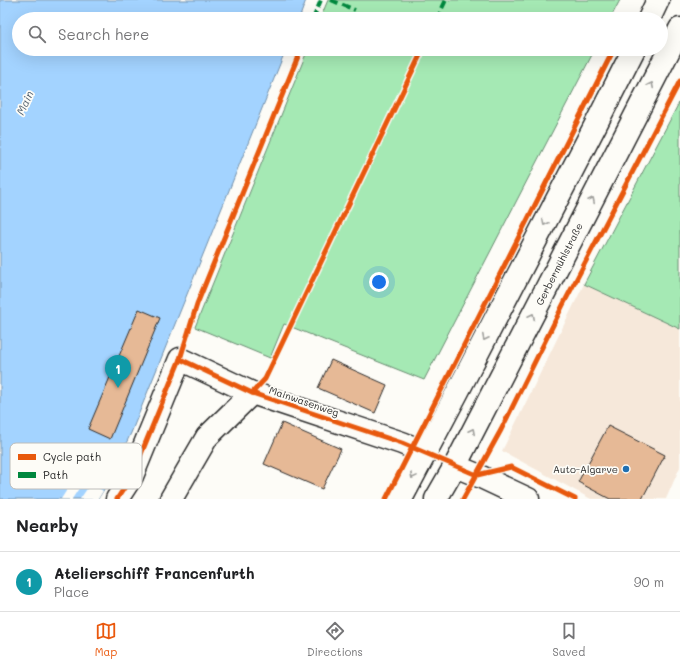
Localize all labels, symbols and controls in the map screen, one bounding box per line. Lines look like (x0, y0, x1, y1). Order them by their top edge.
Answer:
search box (12, 12, 668, 56)
icon: search (26, 23, 48, 45)
text: Search here (58, 24, 149, 44)
one-way arrow (647, 81, 654, 89)
water label: Main (12, 88, 37, 117)
one-way arrow (587, 197, 595, 204)
one-way arrow (542, 218, 550, 226)
street label: Gerbermühlstraße (532, 220, 586, 308)
your location (369, 272, 389, 292)
one-way arrow (527, 312, 535, 320)
one-way arrow (483, 334, 490, 341)
pin: 1 (105, 355, 131, 388)
street label: Mainwasenweg (267, 382, 341, 420)
one-way arrow (468, 428, 475, 435)
legend (10, 443, 142, 489)
text: Cycle path (43, 449, 101, 464)
place label: Auto-Algarve (553, 462, 618, 476)
marker: Auto-Algarve (621, 464, 631, 474)
text: Path (43, 467, 68, 482)
one-way arrow (411, 472, 418, 479)
text: Nearby (16, 514, 78, 536)
text: Atelierschiff Francenfurth (54, 563, 254, 583)
text: 1 (26, 573, 32, 590)
text: 90 m (634, 573, 664, 590)
text: Place (54, 583, 89, 600)
tab: Map (95, 620, 117, 659)
tab: Directions (307, 620, 363, 659)
tab: Saved (552, 620, 585, 659)

